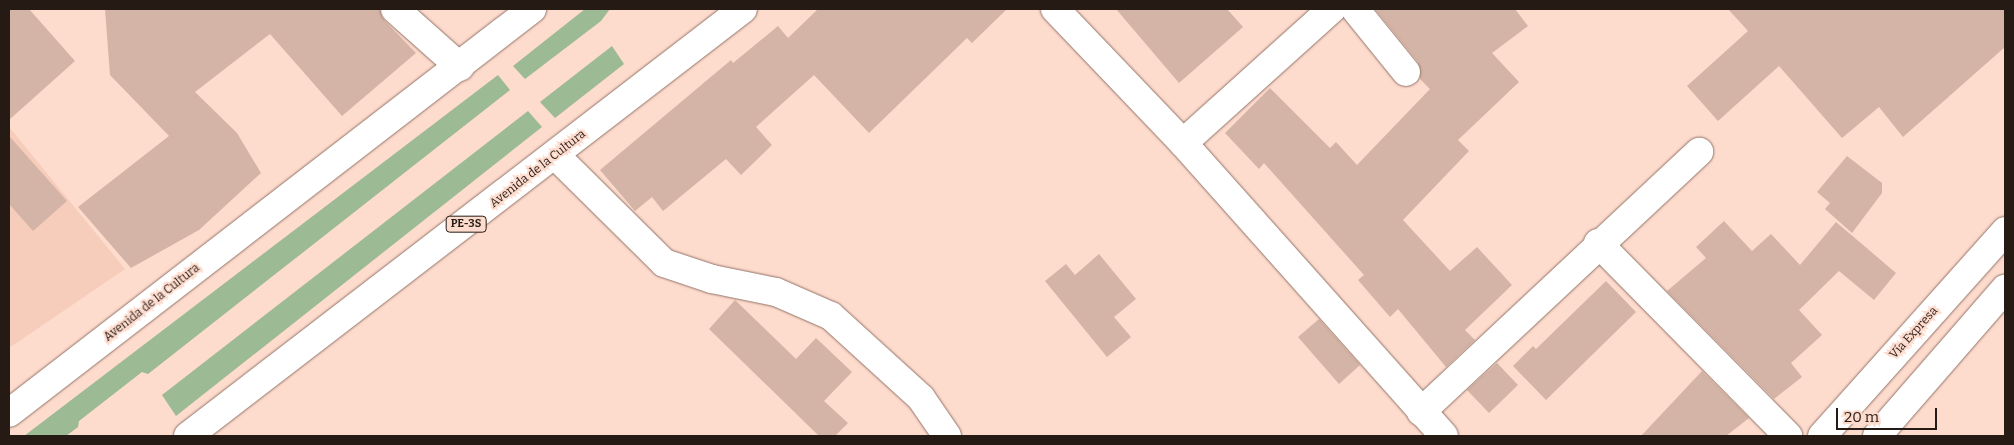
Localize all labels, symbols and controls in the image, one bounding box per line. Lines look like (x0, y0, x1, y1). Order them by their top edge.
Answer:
street label: Avenida de la Cultura (487, 127, 589, 211)
road number: PE-3S (445, 215, 487, 232)
street label: Avenida de la Cultura (101, 261, 203, 345)
street label: Vía Expresa (1887, 304, 1941, 362)
scale bar (1839, 398, 1940, 430)
text: 20 m (1844, 408, 1879, 426)

